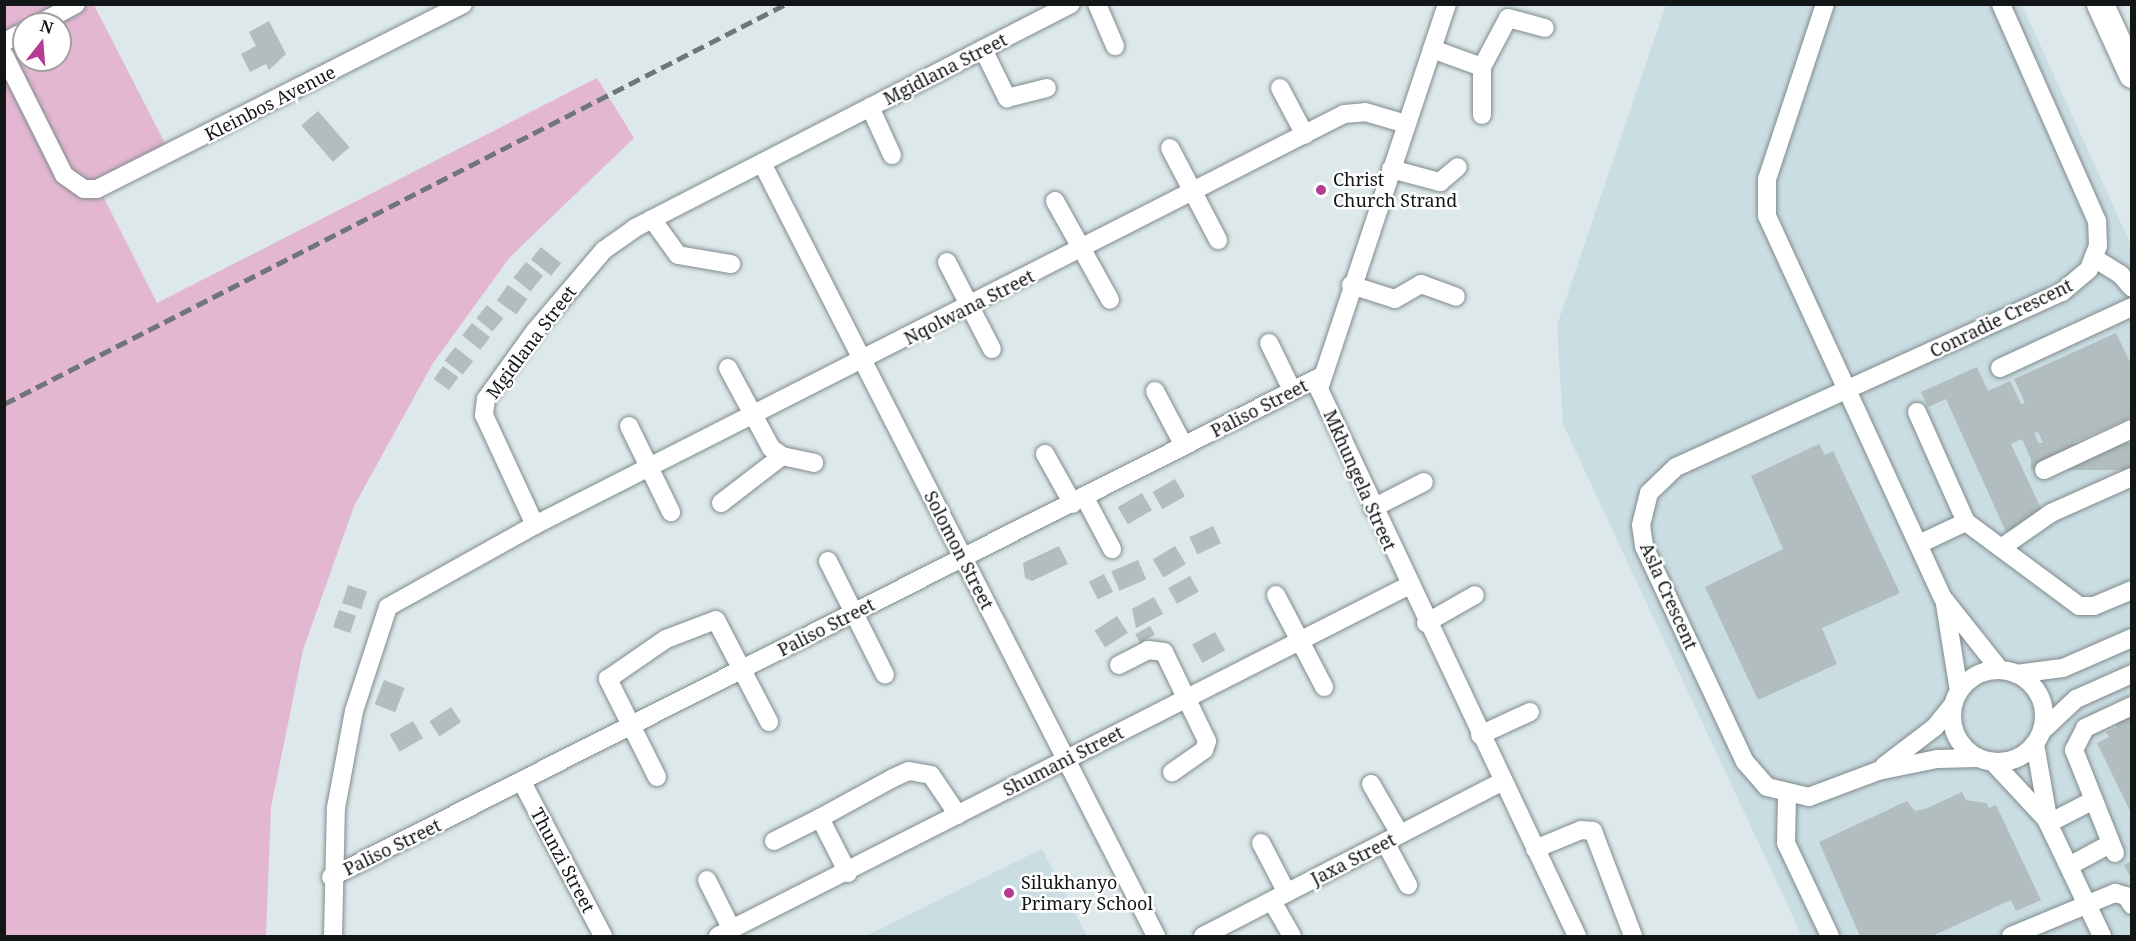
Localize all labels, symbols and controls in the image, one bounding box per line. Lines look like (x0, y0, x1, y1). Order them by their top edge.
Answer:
north arrow (12, 12, 72, 72)
text: N (37, 14, 56, 39)
street label: Mgidlana Street (880, 29, 1010, 109)
street label: Kleinbos Avenue (201, 61, 339, 145)
place label: Christ Church Strand (1333, 169, 1457, 212)
marker: Christ Church Strand (1314, 183, 1328, 197)
street label: Nqolwana Street (900, 265, 1038, 349)
street label: Conradie Crescent (1926, 274, 2076, 362)
street label: Mgidlana Street (482, 281, 580, 403)
street label: Paliso Street (1207, 374, 1311, 442)
street label: Mkhungela Street (1319, 406, 1401, 554)
street label: Solomon Street (920, 487, 998, 613)
street label: Asla Crescent (1636, 539, 1702, 653)
street label: Paliso Street (774, 593, 878, 661)
street label: Shumani Street (999, 721, 1127, 801)
street label: Thunzi Street (526, 804, 600, 916)
street label: Paliso Street (340, 814, 444, 880)
street label: Jaxa Street (1307, 828, 1399, 890)
place label: Silukhanyo Primary School (1021, 872, 1153, 914)
marker: Silukhanyo Primary School (1002, 886, 1016, 900)

